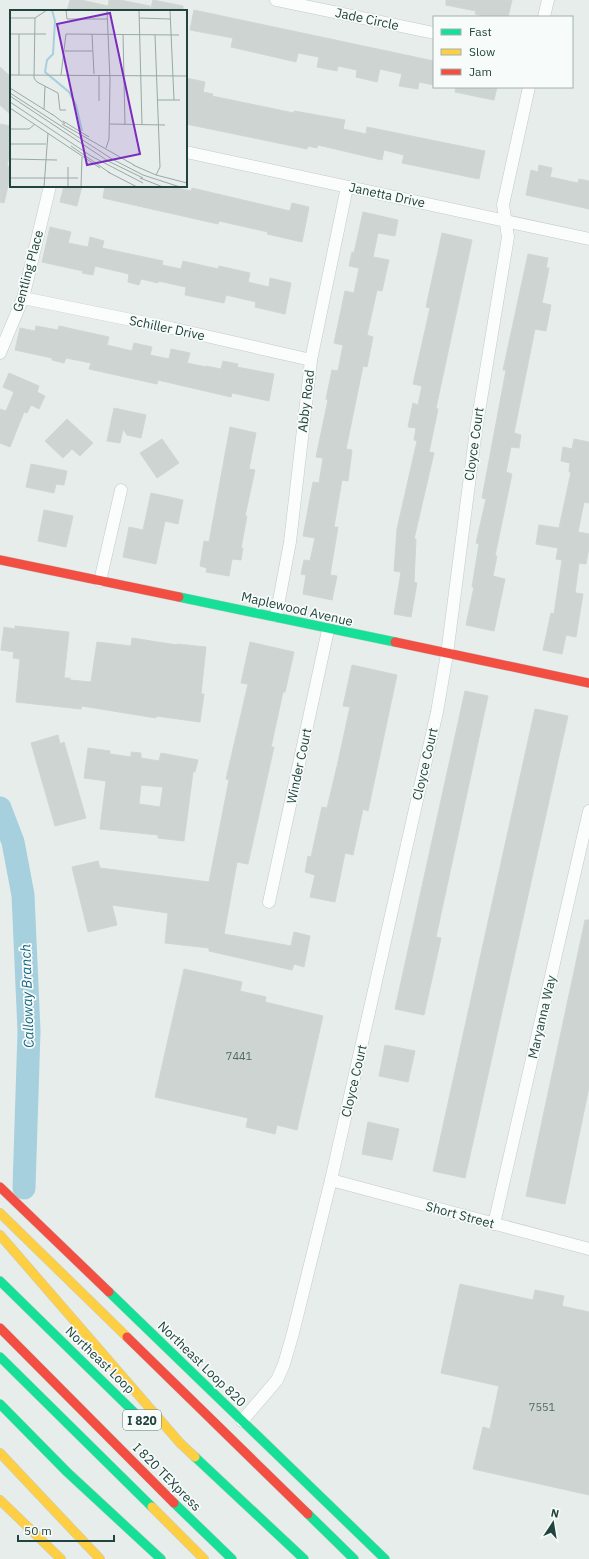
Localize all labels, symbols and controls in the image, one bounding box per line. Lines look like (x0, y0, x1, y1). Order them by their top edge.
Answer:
street label: Jade Circle (334, 4, 400, 34)
inset map (10, 10, 187, 187)
legend (433, 16, 573, 88)
text: Fast (469, 24, 492, 39)
text: Slow (469, 44, 495, 59)
text: Jam (469, 64, 492, 79)
street label: Janetta Drive (347, 179, 427, 211)
street label: Gentling Place (9, 228, 47, 314)
street label: Schiller Drive (128, 312, 206, 344)
street label: Abby Road (294, 369, 318, 433)
street label: Cloyce Court (460, 406, 488, 482)
street label: Maplewood Avenue (239, 588, 355, 630)
street label: Cloyce Court (408, 726, 442, 802)
street label: Winder Court (283, 727, 315, 805)
water label: Calloway Branch (16, 944, 38, 1048)
street label: Maryanna Way (524, 973, 560, 1060)
street label: Cloyce Court (337, 1043, 371, 1119)
house number: 7441 (226, 1049, 253, 1063)
street label: Short Street (424, 1198, 496, 1232)
street label: Northeast Loop 820 (154, 1318, 250, 1411)
street label: Northeast Loop (62, 1323, 138, 1397)
house number: 7551 (529, 1400, 556, 1414)
road number: I 820 (123, 1410, 161, 1430)
street label: I 820 TEXpress (129, 1439, 205, 1515)
north arrow (533, 1503, 573, 1543)
text: N (550, 1506, 560, 1521)
scale bar (18, 1517, 114, 1543)
text: 50 m (24, 1523, 52, 1538)

